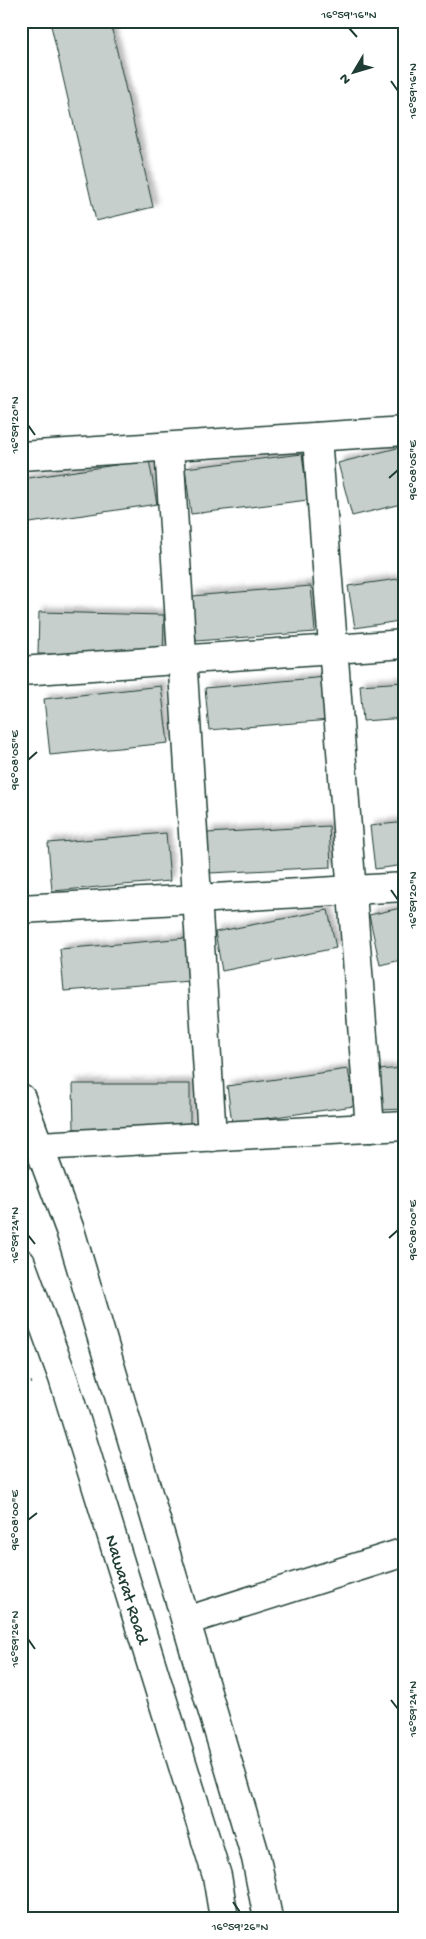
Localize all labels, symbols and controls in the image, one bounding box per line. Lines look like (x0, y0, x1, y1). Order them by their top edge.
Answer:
text: 16°59'16"N (320, 9, 377, 23)
north arrow (328, 48, 378, 98)
text: 16°59'16"N (407, 63, 421, 120)
text: N (336, 70, 355, 87)
text: 16°59'20"N (9, 396, 23, 455)
text: 96°08'05"E (407, 440, 421, 501)
text: 96°08'05"E (9, 730, 23, 791)
text: 16°59'20"N (407, 871, 421, 930)
text: 96°08'00"E (407, 1199, 421, 1261)
text: 16°59'24"N (9, 1207, 23, 1264)
text: 96°08'00"E (9, 1489, 23, 1551)
street label: Nawarat Road (99, 1533, 153, 1648)
text: 16°59'26"N (9, 1611, 23, 1668)
text: 16°59'24"N (407, 1681, 421, 1738)
text: 16°59'26"N (211, 1921, 268, 1935)

